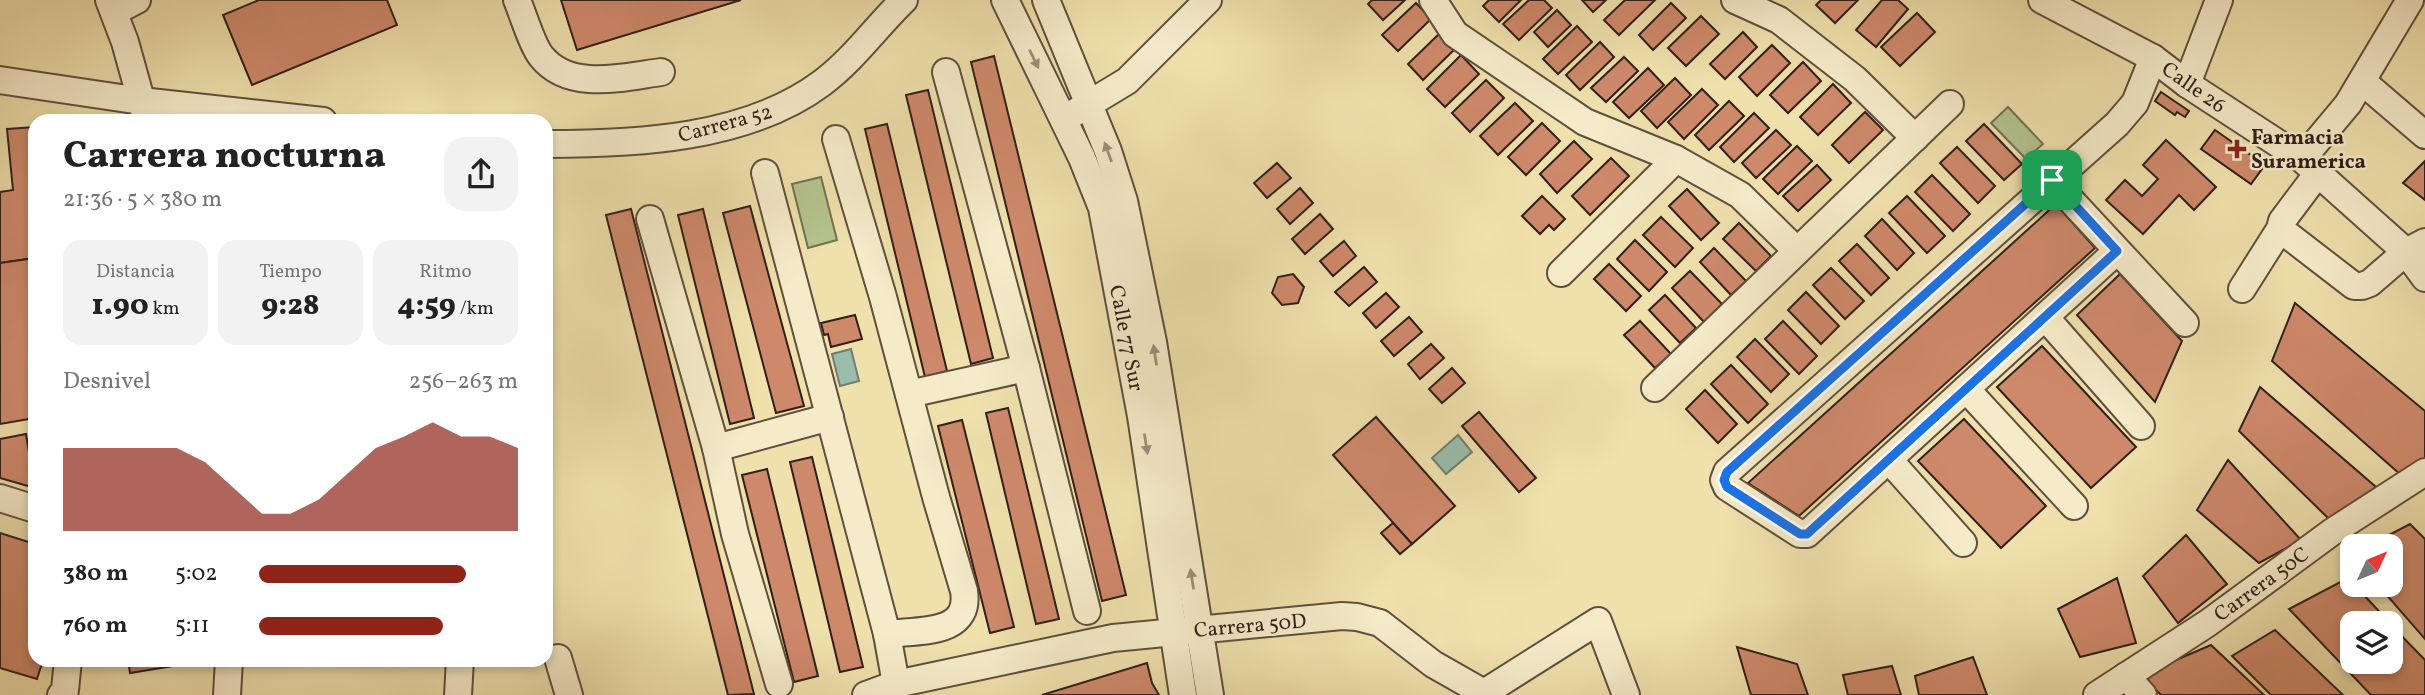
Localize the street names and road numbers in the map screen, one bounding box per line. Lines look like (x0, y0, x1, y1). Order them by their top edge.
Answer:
street label: Calle 26 (2155, 55, 2231, 121)
street label: Carrera 52 (675, 98, 776, 151)
street label: Calle 77 Sur (1101, 283, 1150, 394)
street label: Carrera 50C (2208, 541, 2315, 630)
street label: Carrera 50D (1193, 607, 1308, 646)

